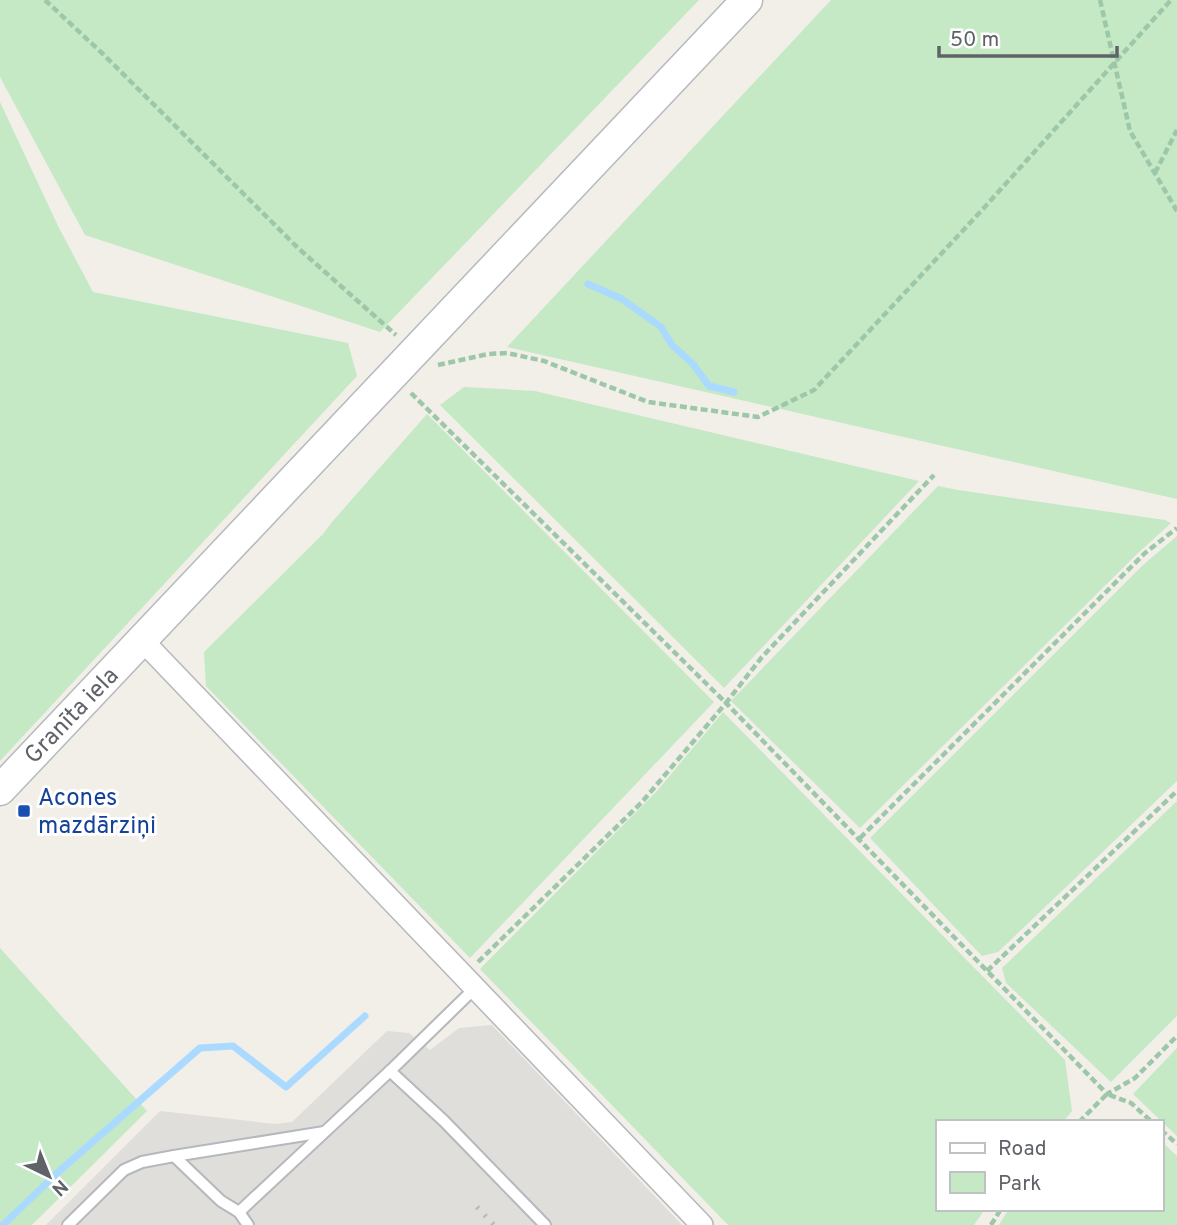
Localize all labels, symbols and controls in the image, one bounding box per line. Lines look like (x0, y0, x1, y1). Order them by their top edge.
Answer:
scale bar (939, 14, 1118, 58)
text: 50 m (950, 27, 999, 54)
street label: Granīta iela (19, 662, 126, 771)
place label: Acones mazdārziņi (38, 784, 156, 842)
marker: Acones mazdārziņi (16, 803, 32, 819)
legend (936, 1120, 1163, 1211)
text: Road (998, 1136, 1047, 1163)
north arrow (14, 1141, 84, 1211)
text: Park (998, 1171, 1041, 1198)
text: N (46, 1174, 72, 1200)

